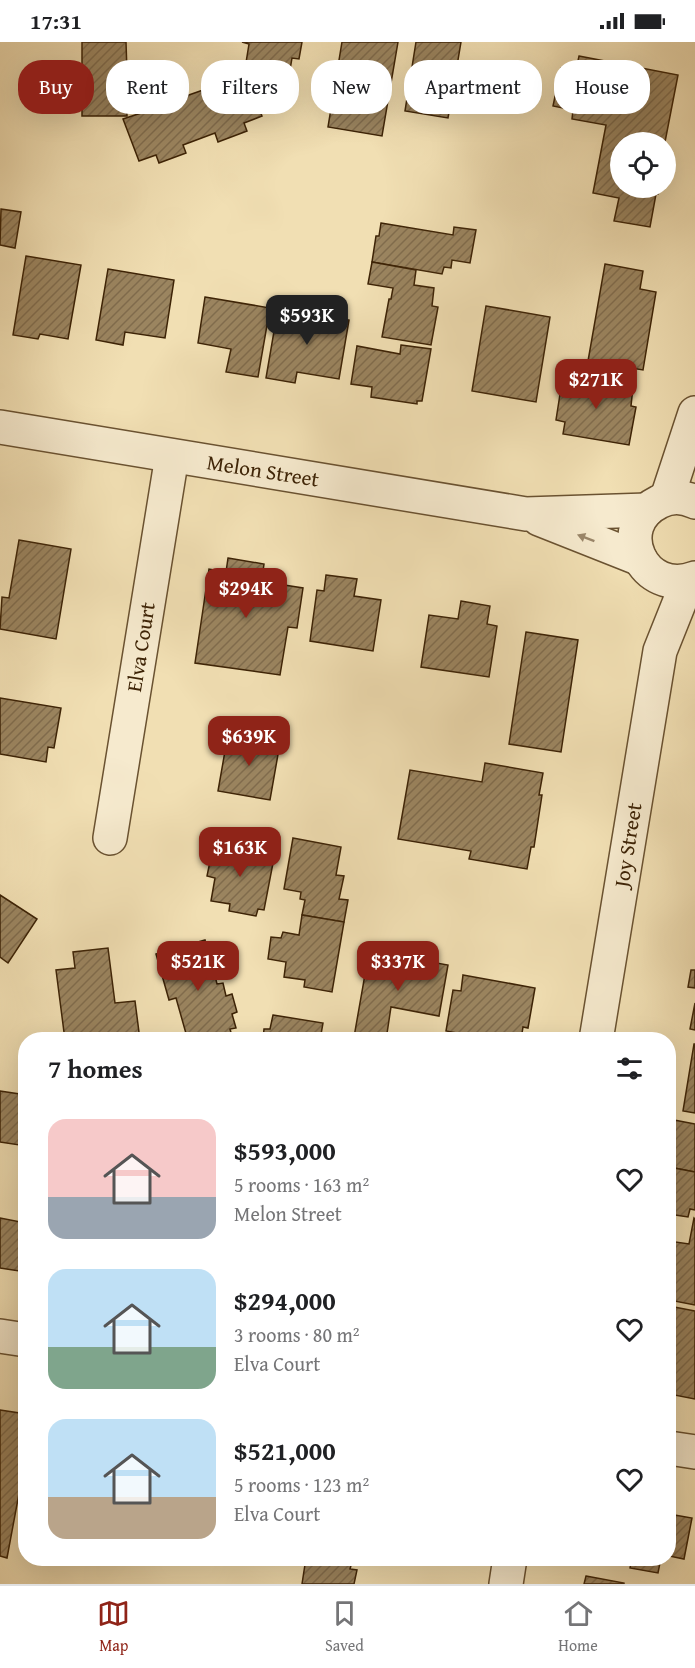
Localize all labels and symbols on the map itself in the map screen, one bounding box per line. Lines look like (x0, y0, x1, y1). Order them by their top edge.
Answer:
pin: $593K (265, 295, 349, 346)
pin: $271K (554, 359, 638, 410)
street label: Melon Street (205, 446, 322, 495)
one-way arrow (576, 532, 594, 542)
pin: $294K (204, 568, 288, 619)
street label: Elva Court (118, 599, 163, 694)
pin: $639K (207, 716, 291, 767)
street label: Joy Street (605, 800, 650, 893)
pin: $163K (198, 827, 282, 878)
pin: $521K (156, 941, 240, 992)
pin: $337K (356, 941, 440, 992)

